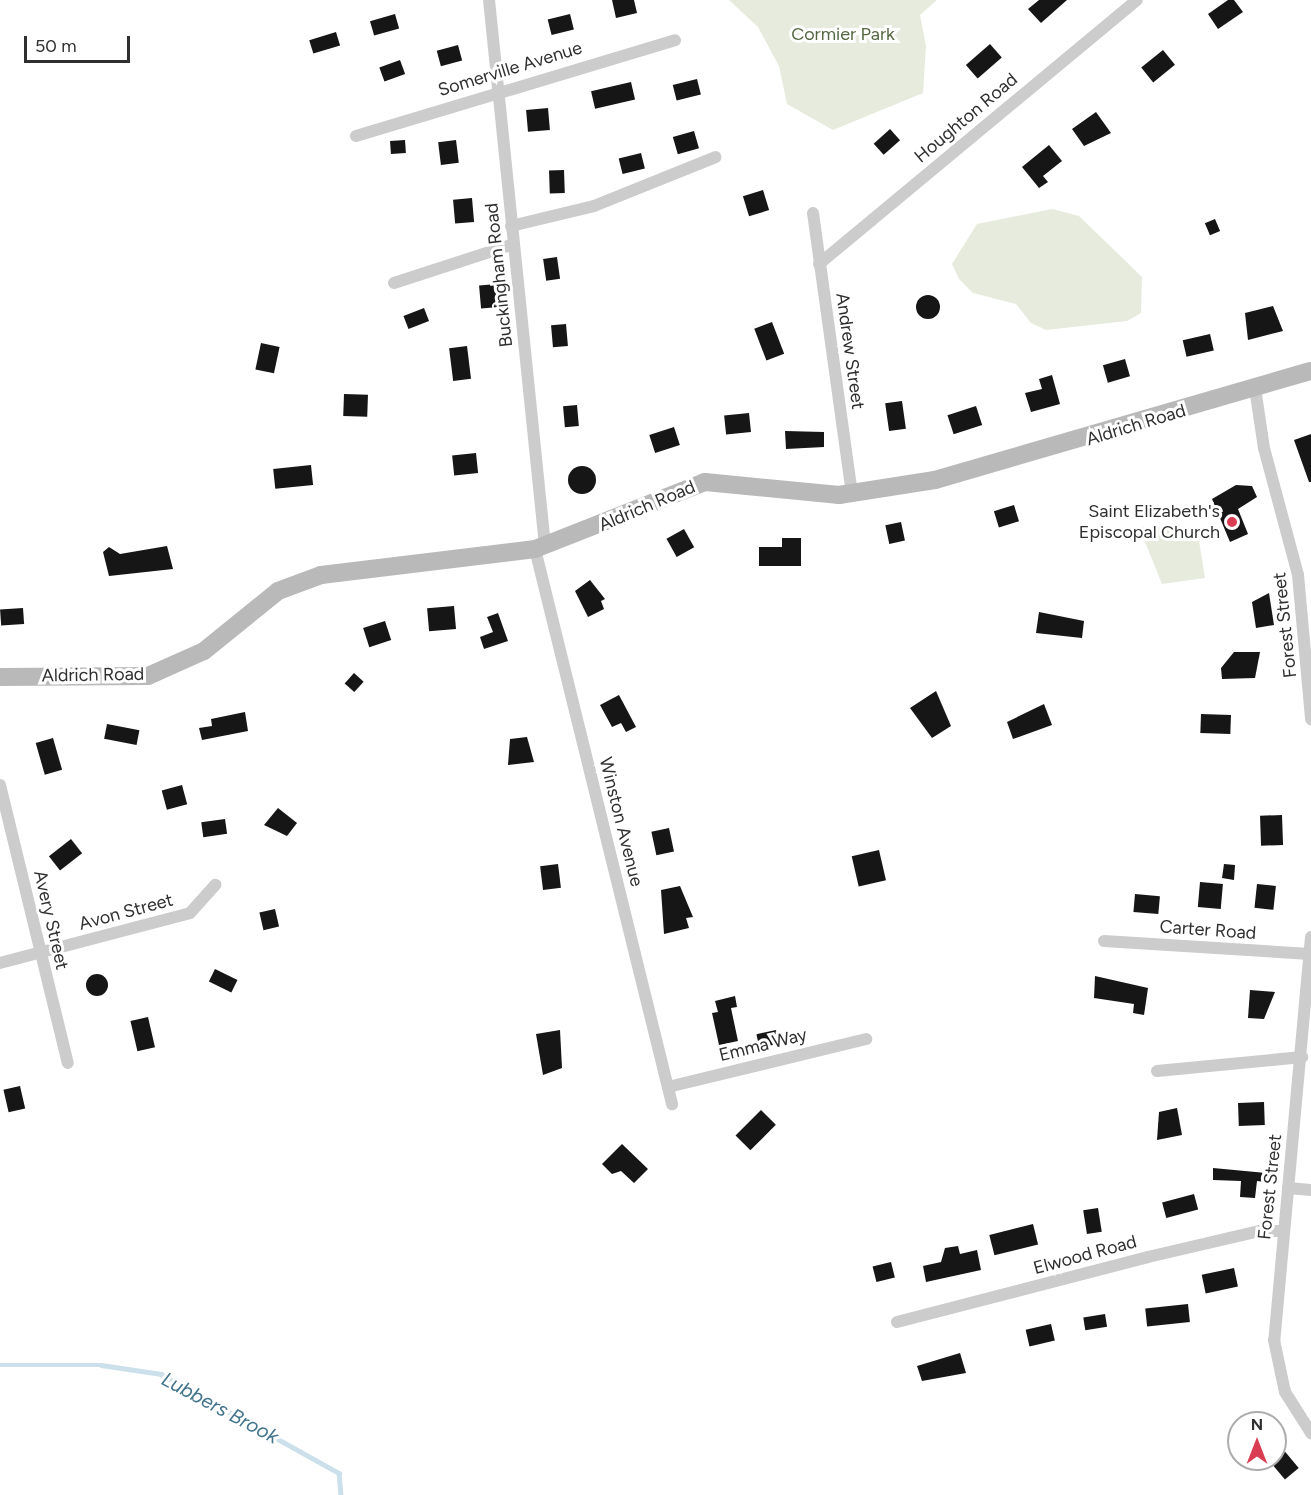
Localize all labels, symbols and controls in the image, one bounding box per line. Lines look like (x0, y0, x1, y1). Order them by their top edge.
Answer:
park label: Cormier Park (791, 23, 895, 45)
scale bar (27, 24, 134, 62)
text: 50 m (35, 35, 77, 57)
street label: Somerville Avenue (435, 37, 585, 101)
street label: Houghton Road (910, 69, 1022, 167)
street label: Buckingham Road (481, 202, 517, 348)
street label: Andrew Street (831, 291, 869, 411)
street label: Aldrich Road (1084, 400, 1188, 450)
street label: Aldrich Road (596, 476, 698, 536)
place label: Saint Elizabeth's Episcopal Church (1079, 501, 1220, 544)
marker: Saint Elizabeth's Episcopal Church (1225, 515, 1239, 529)
street label: Forest Street (1269, 571, 1301, 679)
street label: Aldrich Road (42, 663, 144, 687)
street label: Winston Avenue (594, 755, 648, 889)
street label: Avery Street (29, 868, 73, 972)
street label: Avon Street (77, 889, 175, 935)
street label: Carter Road (1159, 916, 1257, 944)
street label: Emma Way (717, 1024, 809, 1066)
street label: Forest Street (1254, 1133, 1286, 1241)
street label: Elwood Road (1031, 1231, 1139, 1279)
water label: Lubbers Brook (157, 1367, 283, 1449)
north arrow (1227, 1411, 1287, 1471)
text: N (1251, 1415, 1263, 1434)

